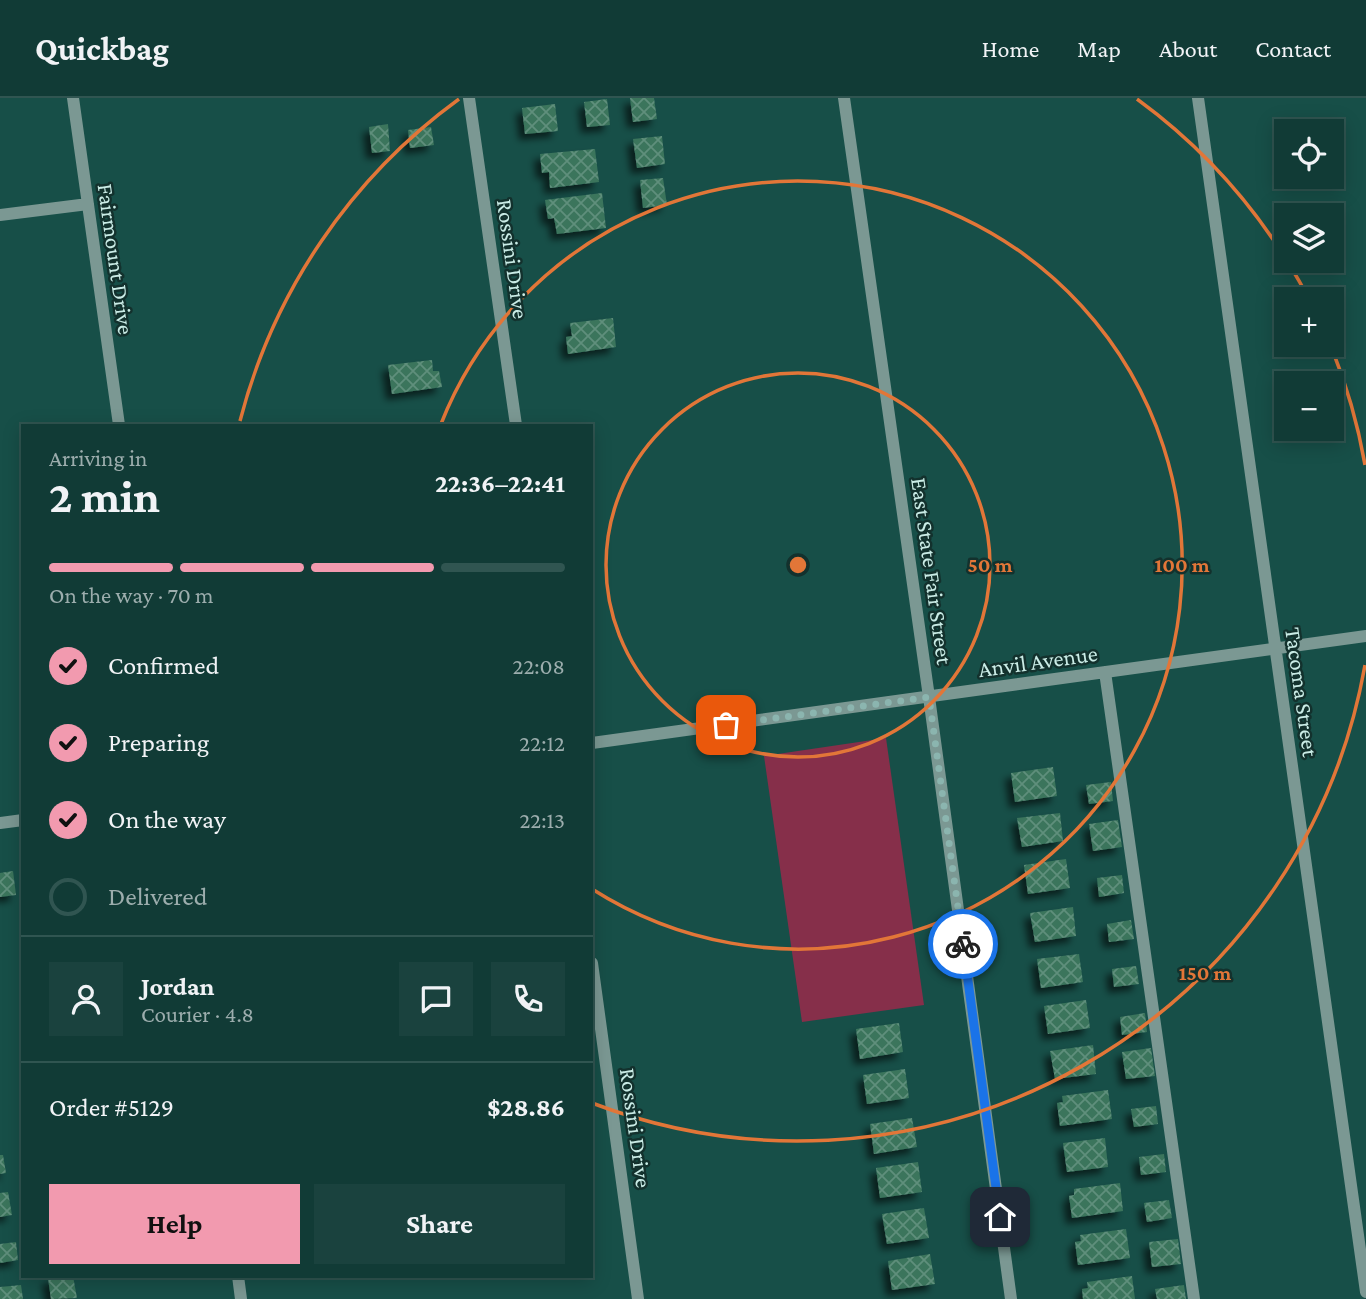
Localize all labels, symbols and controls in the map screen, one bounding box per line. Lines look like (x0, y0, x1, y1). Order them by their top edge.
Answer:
text: Quickbag (35, 30, 169, 67)
text: Home (982, 35, 1039, 62)
text: Map (1077, 35, 1121, 62)
text: About (1159, 35, 1217, 62)
text: Contact (1255, 35, 1331, 62)
map controls (1274, 119, 1344, 441)
button: locate (1274, 119, 1344, 189)
street label: Fairmount Drive (93, 182, 139, 336)
street label: Rossini Drive (492, 197, 534, 321)
button: layers (1274, 203, 1344, 273)
button: + (1274, 287, 1344, 357)
button: − (1274, 371, 1344, 441)
text: Arriving in (49, 445, 147, 471)
text: 22:36–22:41 (435, 469, 565, 498)
text: 2 min (49, 471, 160, 522)
street label: East State Fair Street (906, 476, 958, 667)
centre of rings (786, 553, 810, 577)
text: 50 m (968, 553, 1013, 577)
text: 100 m (1154, 553, 1210, 577)
text: On the way · 70 m (49, 582, 214, 608)
street label: Tacoma Street (1280, 626, 1324, 759)
street label: Anvil Avenue (977, 640, 1099, 682)
icon: check (49, 647, 87, 685)
text: Confirmed (108, 651, 219, 680)
text: 22:08 (513, 653, 565, 679)
pin (696, 695, 756, 755)
icon: bag (707, 706, 745, 744)
icon: check (49, 724, 87, 762)
text: Preparing (108, 728, 209, 757)
text: 22:12 (519, 730, 565, 756)
icon: check (49, 801, 87, 839)
text: On the way (108, 805, 226, 834)
text: 22:13 (519, 807, 565, 833)
text: Delivered (108, 882, 207, 911)
courier (928, 909, 998, 979)
icon: bike (944, 925, 982, 963)
text: 150 m (1179, 961, 1232, 985)
button: person (49, 962, 123, 1036)
button: chat (399, 962, 473, 1036)
button: phone (491, 962, 565, 1036)
text: Jordan (141, 972, 215, 1001)
text: Courier · 4.8 (141, 1001, 254, 1027)
street label: Rossini Drive (615, 1066, 657, 1190)
text: Order #5129 (49, 1093, 174, 1122)
text: $28.86 (487, 1093, 565, 1122)
button: Help (49, 1184, 300, 1264)
button: Share (314, 1184, 565, 1264)
pin (970, 1187, 1030, 1247)
icon: home (981, 1198, 1019, 1236)

